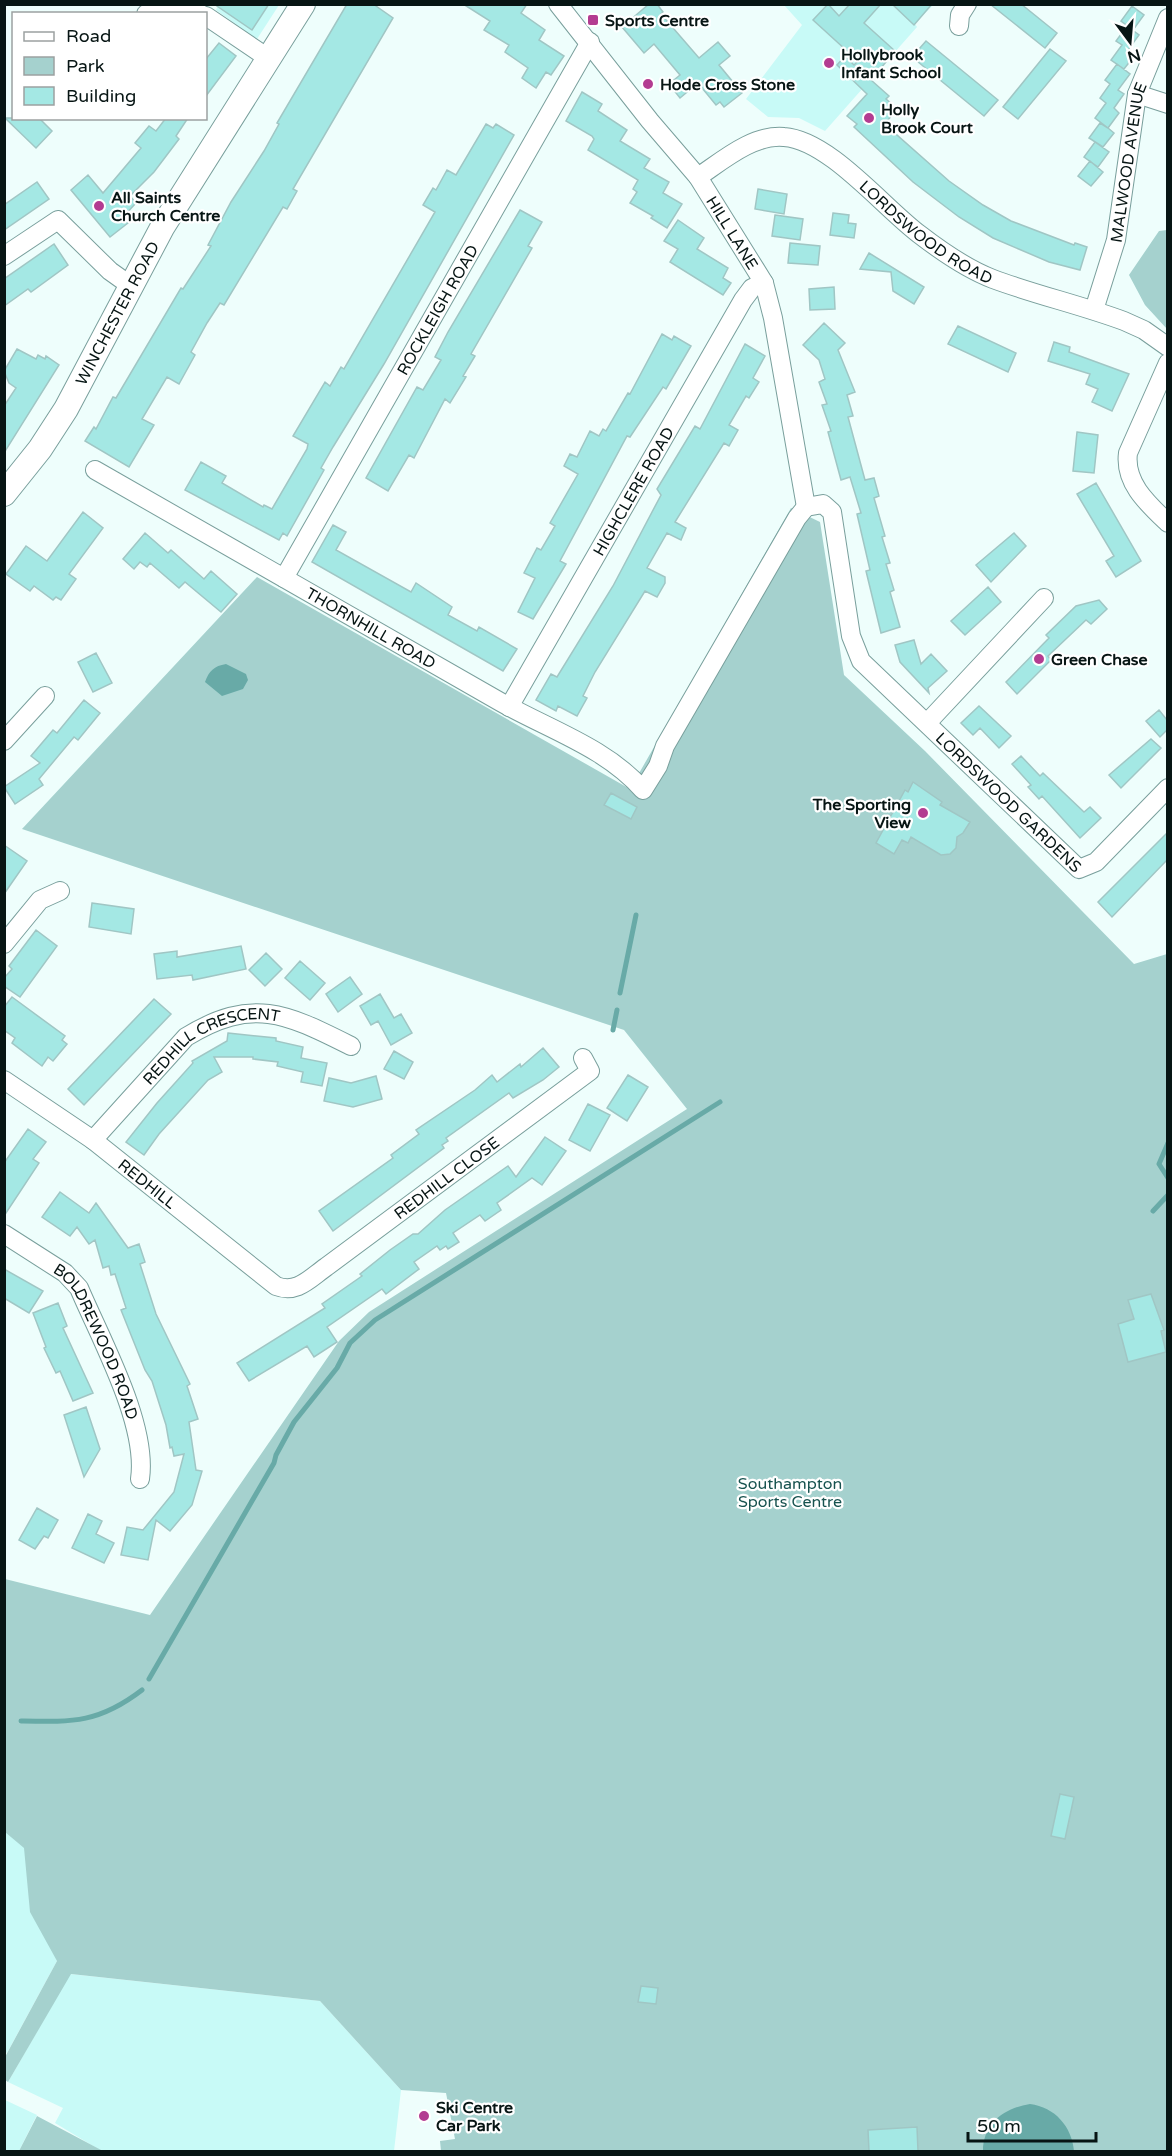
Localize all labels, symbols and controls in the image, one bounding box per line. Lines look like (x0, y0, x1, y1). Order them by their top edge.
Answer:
place label: Sports Centre (605, 11, 709, 31)
legend (12, 12, 207, 120)
north arrow (1100, 12, 1160, 72)
marker: Sports Centre (586, 13, 600, 27)
text: Road (66, 25, 111, 47)
text: N (1125, 44, 1143, 67)
place label: Hollybrook Infant School (841, 45, 941, 83)
text: Park (66, 55, 105, 77)
marker: Hollybrook Infant School (822, 56, 836, 70)
place label: Hode Cross Stone (660, 75, 795, 95)
marker: Hode Cross Stone (641, 77, 655, 91)
street label: MALWOOD AVENUE (1107, 79, 1152, 244)
text: Building (66, 85, 136, 107)
place label: Holly Brook Court (881, 100, 974, 138)
marker: Holly Brook Court (862, 111, 876, 125)
street label: LORDSWOOD ROAD (855, 176, 996, 289)
place label: All Saints Church Centre (111, 188, 220, 226)
street label: HILL LANE (701, 192, 762, 274)
marker: All Saints Church Centre (92, 199, 106, 213)
street label: WINCHESTER ROAD (71, 238, 164, 389)
street label: ROCKLEIGH ROAD (393, 241, 483, 379)
street label: HIGHCLERE ROAD (589, 424, 679, 560)
street label: THORNHILL ROAD (302, 583, 439, 674)
place label: Green Chase (1051, 650, 1148, 670)
marker: Green Chase (1032, 652, 1046, 666)
street label: LORDSWOOD GARDENS (931, 728, 1085, 877)
place label: The Sporting View (812, 795, 911, 833)
marker: The Sporting View (916, 806, 930, 820)
street label: REDHILL CRESCENT (139, 1004, 282, 1089)
street label: REDHILL CLOSE (390, 1133, 504, 1224)
street label: REDHILL (114, 1155, 180, 1213)
street label: BOLDREWOOD ROAD (50, 1259, 142, 1422)
park label: Southampton Sports Centre (738, 1474, 842, 1512)
place label: Ski Centre Car Park (436, 2098, 513, 2136)
scale bar (968, 2105, 1096, 2143)
marker: Ski Centre Car Park (417, 2109, 431, 2123)
text: 50 m (977, 2115, 1021, 2137)

